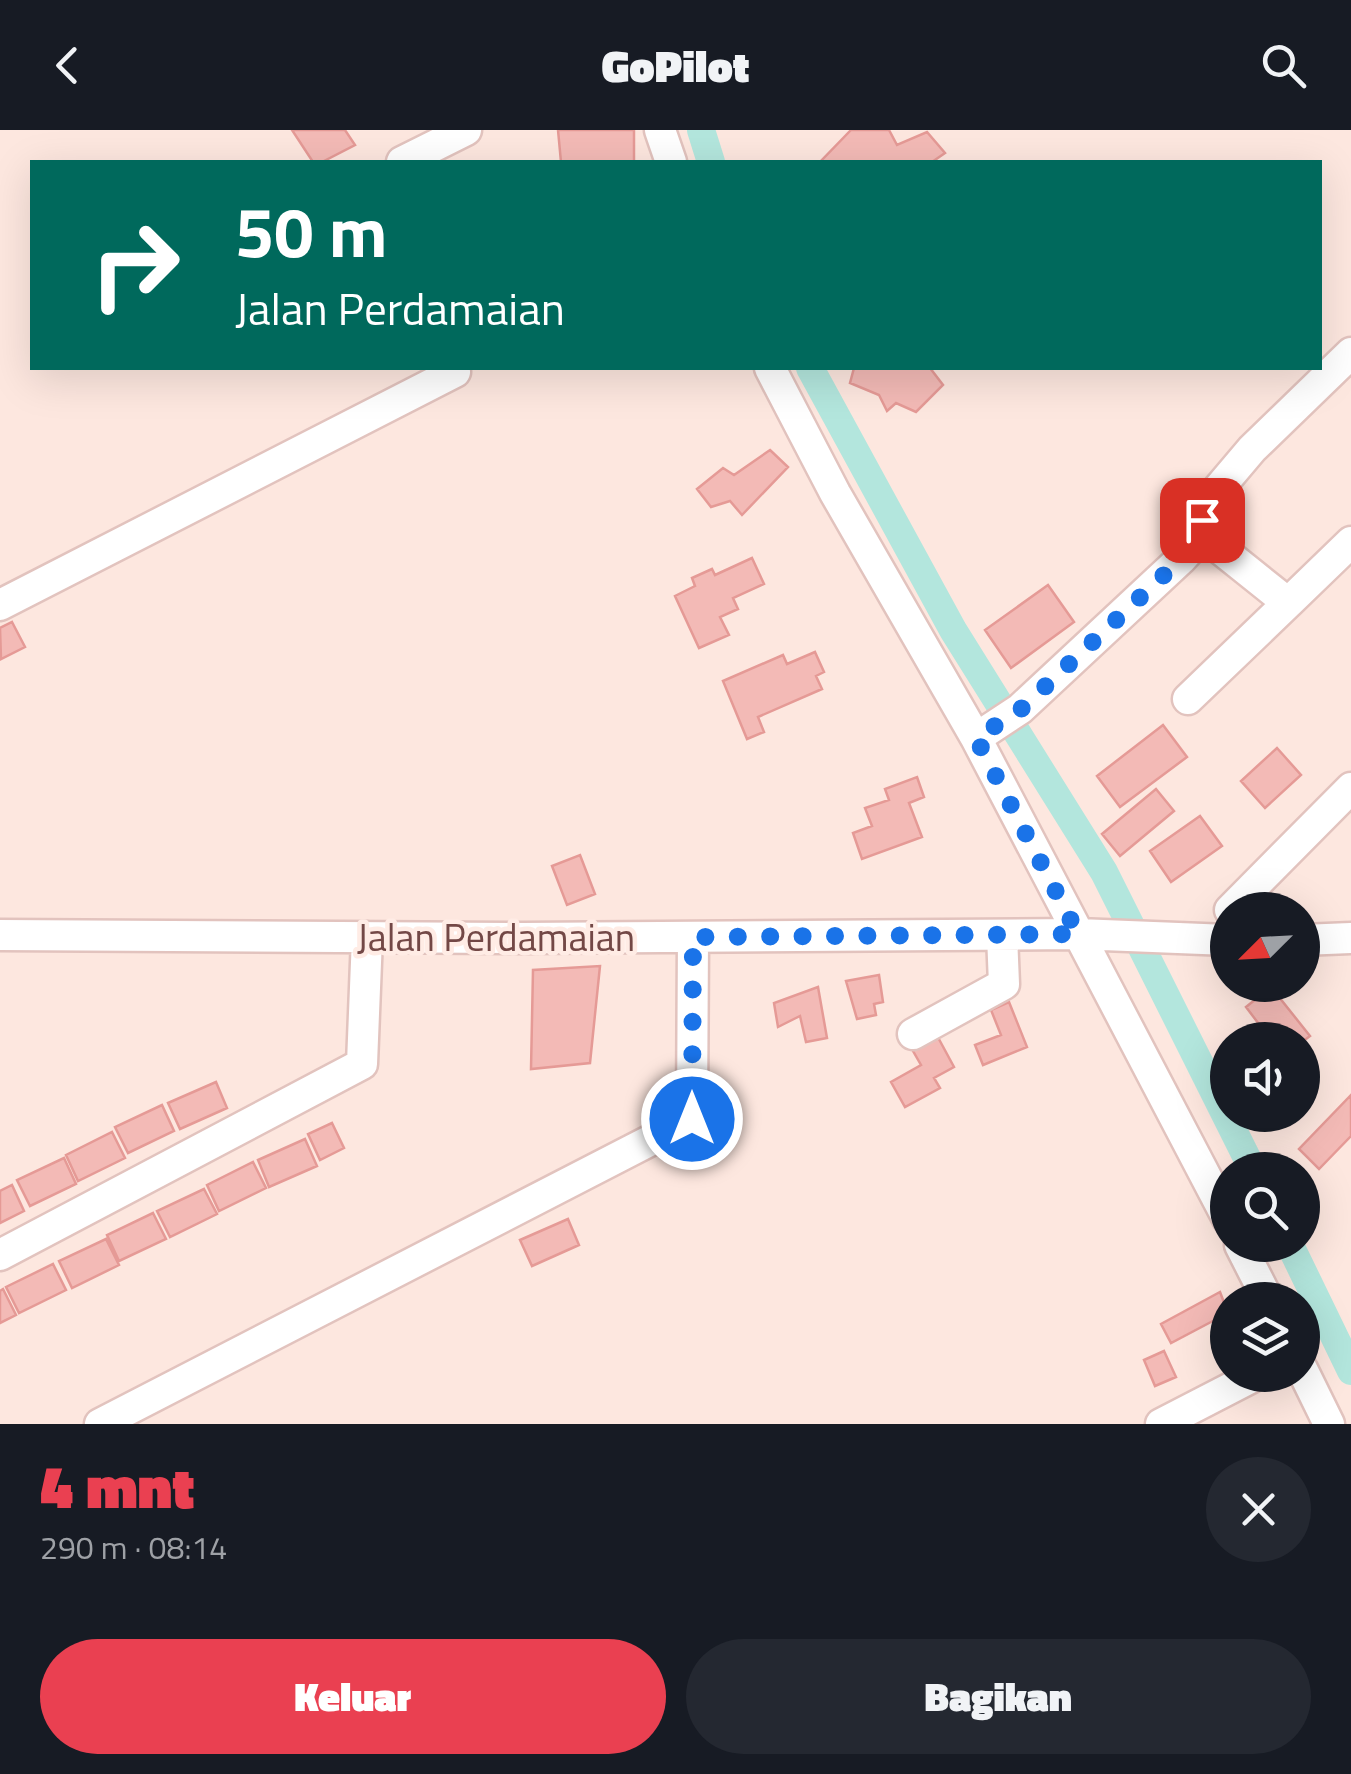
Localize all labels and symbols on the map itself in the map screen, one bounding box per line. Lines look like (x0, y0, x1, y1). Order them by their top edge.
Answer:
pin (1160, 478, 1245, 563)
north arrow (1210, 892, 1320, 1002)
street label: Jalan Perdamaian (357, 908, 635, 966)
position arrow (640, 1067, 744, 1171)

